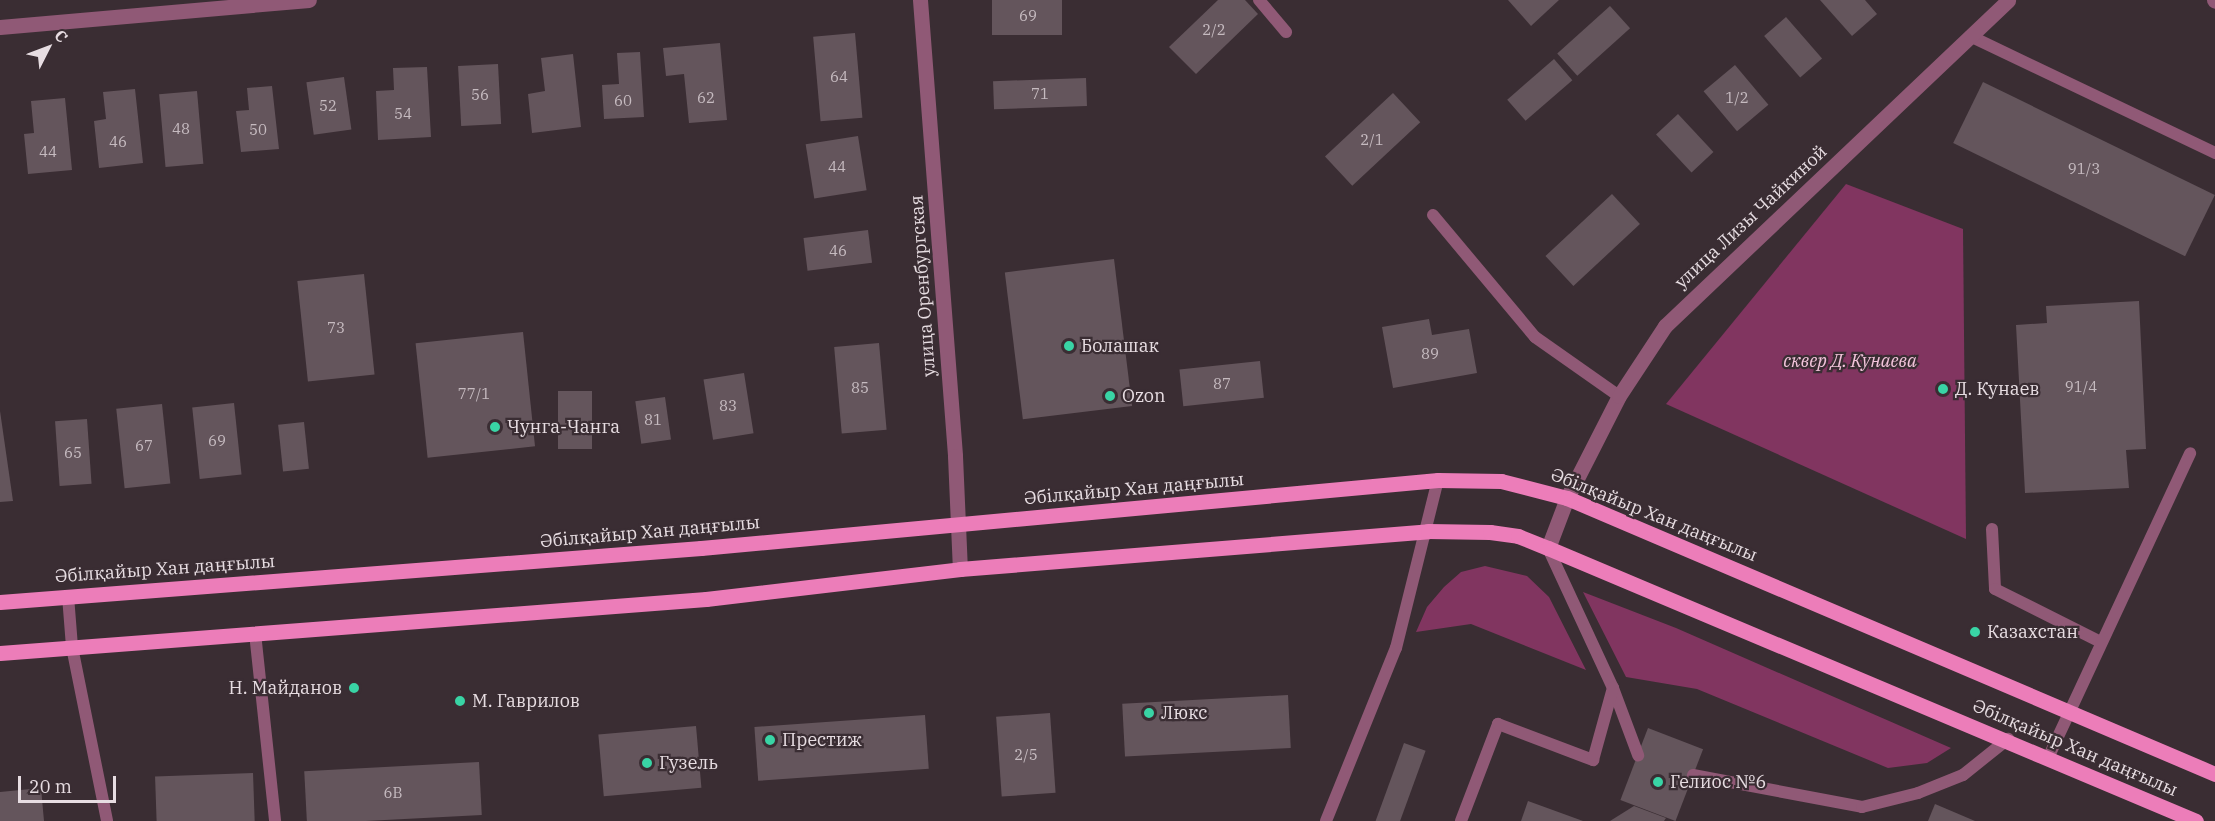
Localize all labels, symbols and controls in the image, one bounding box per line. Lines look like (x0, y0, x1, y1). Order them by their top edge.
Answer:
house number: 69 (1019, 7, 1037, 25)
north arrow (18, 18, 78, 78)
house number: 2/2 (1202, 21, 1226, 39)
text: С (50, 25, 72, 47)
house number: 64 (830, 68, 848, 86)
house number: 71 (1031, 85, 1049, 103)
house number: 56 (471, 86, 489, 104)
house number: 62 (697, 89, 715, 107)
house number: 1/2 (1725, 89, 1749, 107)
house number: 60 (614, 92, 632, 110)
house number: 52 (319, 97, 337, 115)
house number: 54 (394, 105, 412, 123)
house number: 48 (172, 120, 190, 138)
house number: 50 (249, 121, 267, 139)
house number: 2/1 (1360, 131, 1384, 149)
house number: 46 (109, 133, 127, 151)
street label: улица Лизы Чайкиной (1670, 141, 1832, 293)
house number: 44 (39, 143, 57, 161)
house number: 44 (828, 158, 846, 176)
house number: 91/3 (2068, 160, 2100, 178)
street label: улица Оренбургская (906, 194, 940, 378)
house number: 46 (829, 242, 847, 260)
house number: 73 (327, 319, 345, 337)
place label: Болашак (1081, 335, 1159, 357)
marker: Болашак (1062, 339, 1076, 353)
house number: 89 (1421, 345, 1439, 363)
park label: сквер Д. Кунаева (1783, 350, 1917, 372)
house number: 87 (1213, 375, 1231, 393)
place label: Д. Кунаев (1955, 378, 2039, 400)
house number: 91/4 (2065, 378, 2097, 396)
house number: 85 (851, 379, 869, 397)
marker: Д. Кунаев (1936, 382, 1950, 396)
house number: 77/1 (458, 385, 490, 403)
place label: Ozon (1122, 385, 1166, 407)
marker: Ozon (1103, 389, 1117, 403)
house number: 83 (719, 397, 737, 415)
house number: 81 (644, 411, 662, 429)
place label: Чунга-Чанга (507, 416, 620, 438)
marker: Чунга-Чанга (488, 420, 502, 434)
house number: 69 (208, 432, 226, 450)
house number: 67 (135, 437, 153, 455)
house number: 65 (64, 444, 82, 462)
street label: Әбілқайыр Хан даңғылы (1548, 464, 1760, 566)
street label: Әбілқайыр Хан даңғылы (1023, 469, 1245, 509)
street label: Әбілқайыр Хан даңғылы (539, 512, 761, 552)
street label: Әбілқайыр Хан даңғылы (54, 551, 276, 587)
place label: Казахстан (1987, 621, 2078, 643)
marker: Казахстан (1968, 625, 1982, 639)
place label: Н. Майданов (229, 677, 342, 699)
marker: Н. Майданов (347, 681, 361, 695)
place label: М. Гаврилов (472, 690, 580, 712)
marker: М. Гаврилов (453, 694, 467, 708)
street label: Әбілқайыр Хан даңғылы (1969, 695, 2181, 801)
place label: Люкс (1161, 702, 1208, 724)
marker: Люкс (1142, 706, 1156, 720)
place label: Престиж (782, 729, 862, 751)
marker: Престиж (763, 733, 777, 747)
house number: 2/5 (1014, 746, 1038, 764)
place label: Гузель (659, 752, 718, 774)
marker: Гузель (640, 756, 654, 770)
scale bar (21, 764, 118, 802)
place label: Гелиос №6 (1670, 771, 1766, 793)
text: 20 m (29, 775, 72, 798)
marker: Гелиос №6 (1651, 775, 1665, 789)
house number: 6В (383, 784, 403, 802)

